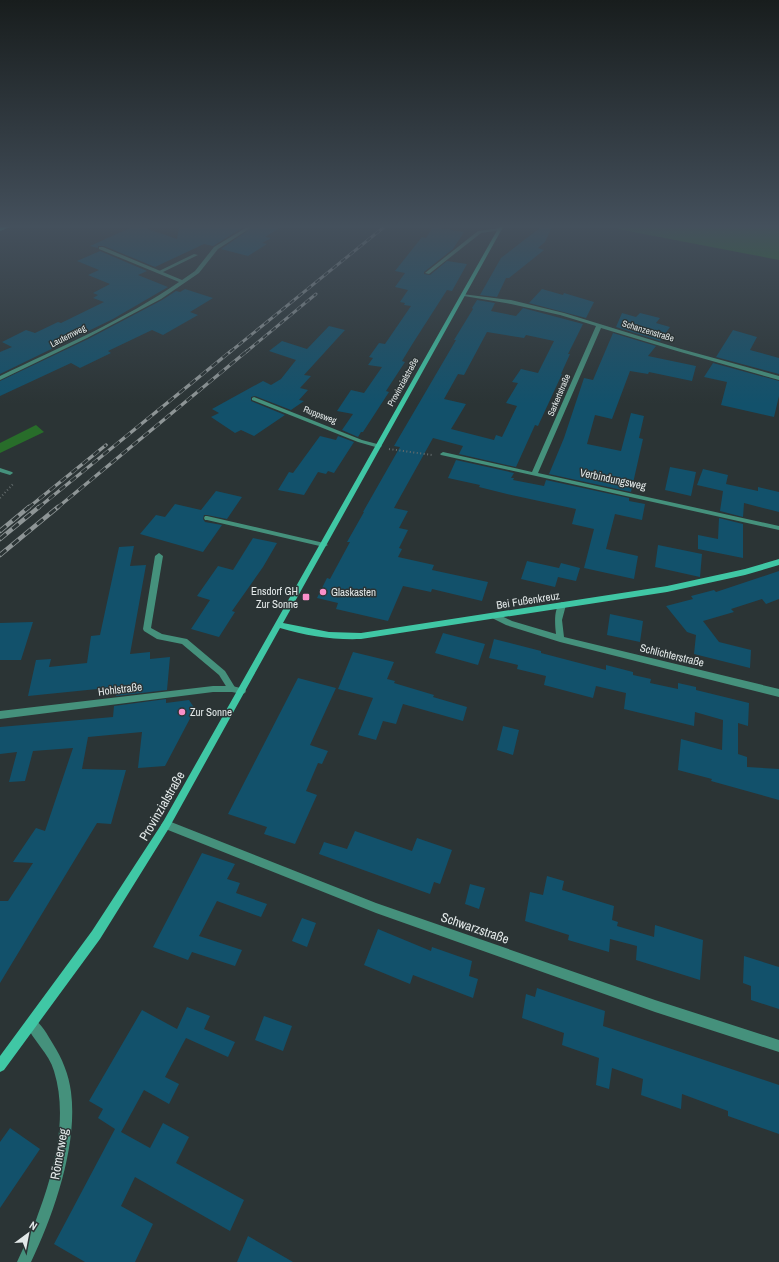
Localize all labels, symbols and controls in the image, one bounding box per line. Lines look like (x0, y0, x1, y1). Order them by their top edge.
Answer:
street label: Schanzenstraße (621, 317, 675, 345)
street label: Lauternweg (48, 321, 89, 350)
street label: Provinzialstraße (385, 356, 421, 408)
street label: Sarkertstraße (545, 372, 573, 418)
street label: Ruppsweg (302, 403, 339, 427)
street label: Verbindungsweg (579, 465, 647, 493)
place label: Ensdorf GH Zur Sonne (251, 584, 298, 611)
place label: Glaskasten (331, 585, 376, 599)
marker: Glaskasten (318, 587, 328, 597)
street label: Bei Fußenkreuz (495, 588, 561, 612)
marker: Ensdorf GH Zur Sonne (301, 592, 311, 602)
street label: Schlichterstraße (638, 640, 706, 670)
street label: Hohlstraße (97, 679, 143, 699)
place label: Zur Sonne (190, 705, 232, 719)
marker: Zur Sonne (177, 707, 187, 717)
street label: Provinzialstraße (135, 768, 189, 844)
street label: Schwarzstraße (439, 908, 511, 948)
street label: Römerweg (46, 1127, 72, 1181)
north arrow (8, 1214, 48, 1254)
text: N (27, 1218, 40, 1233)

